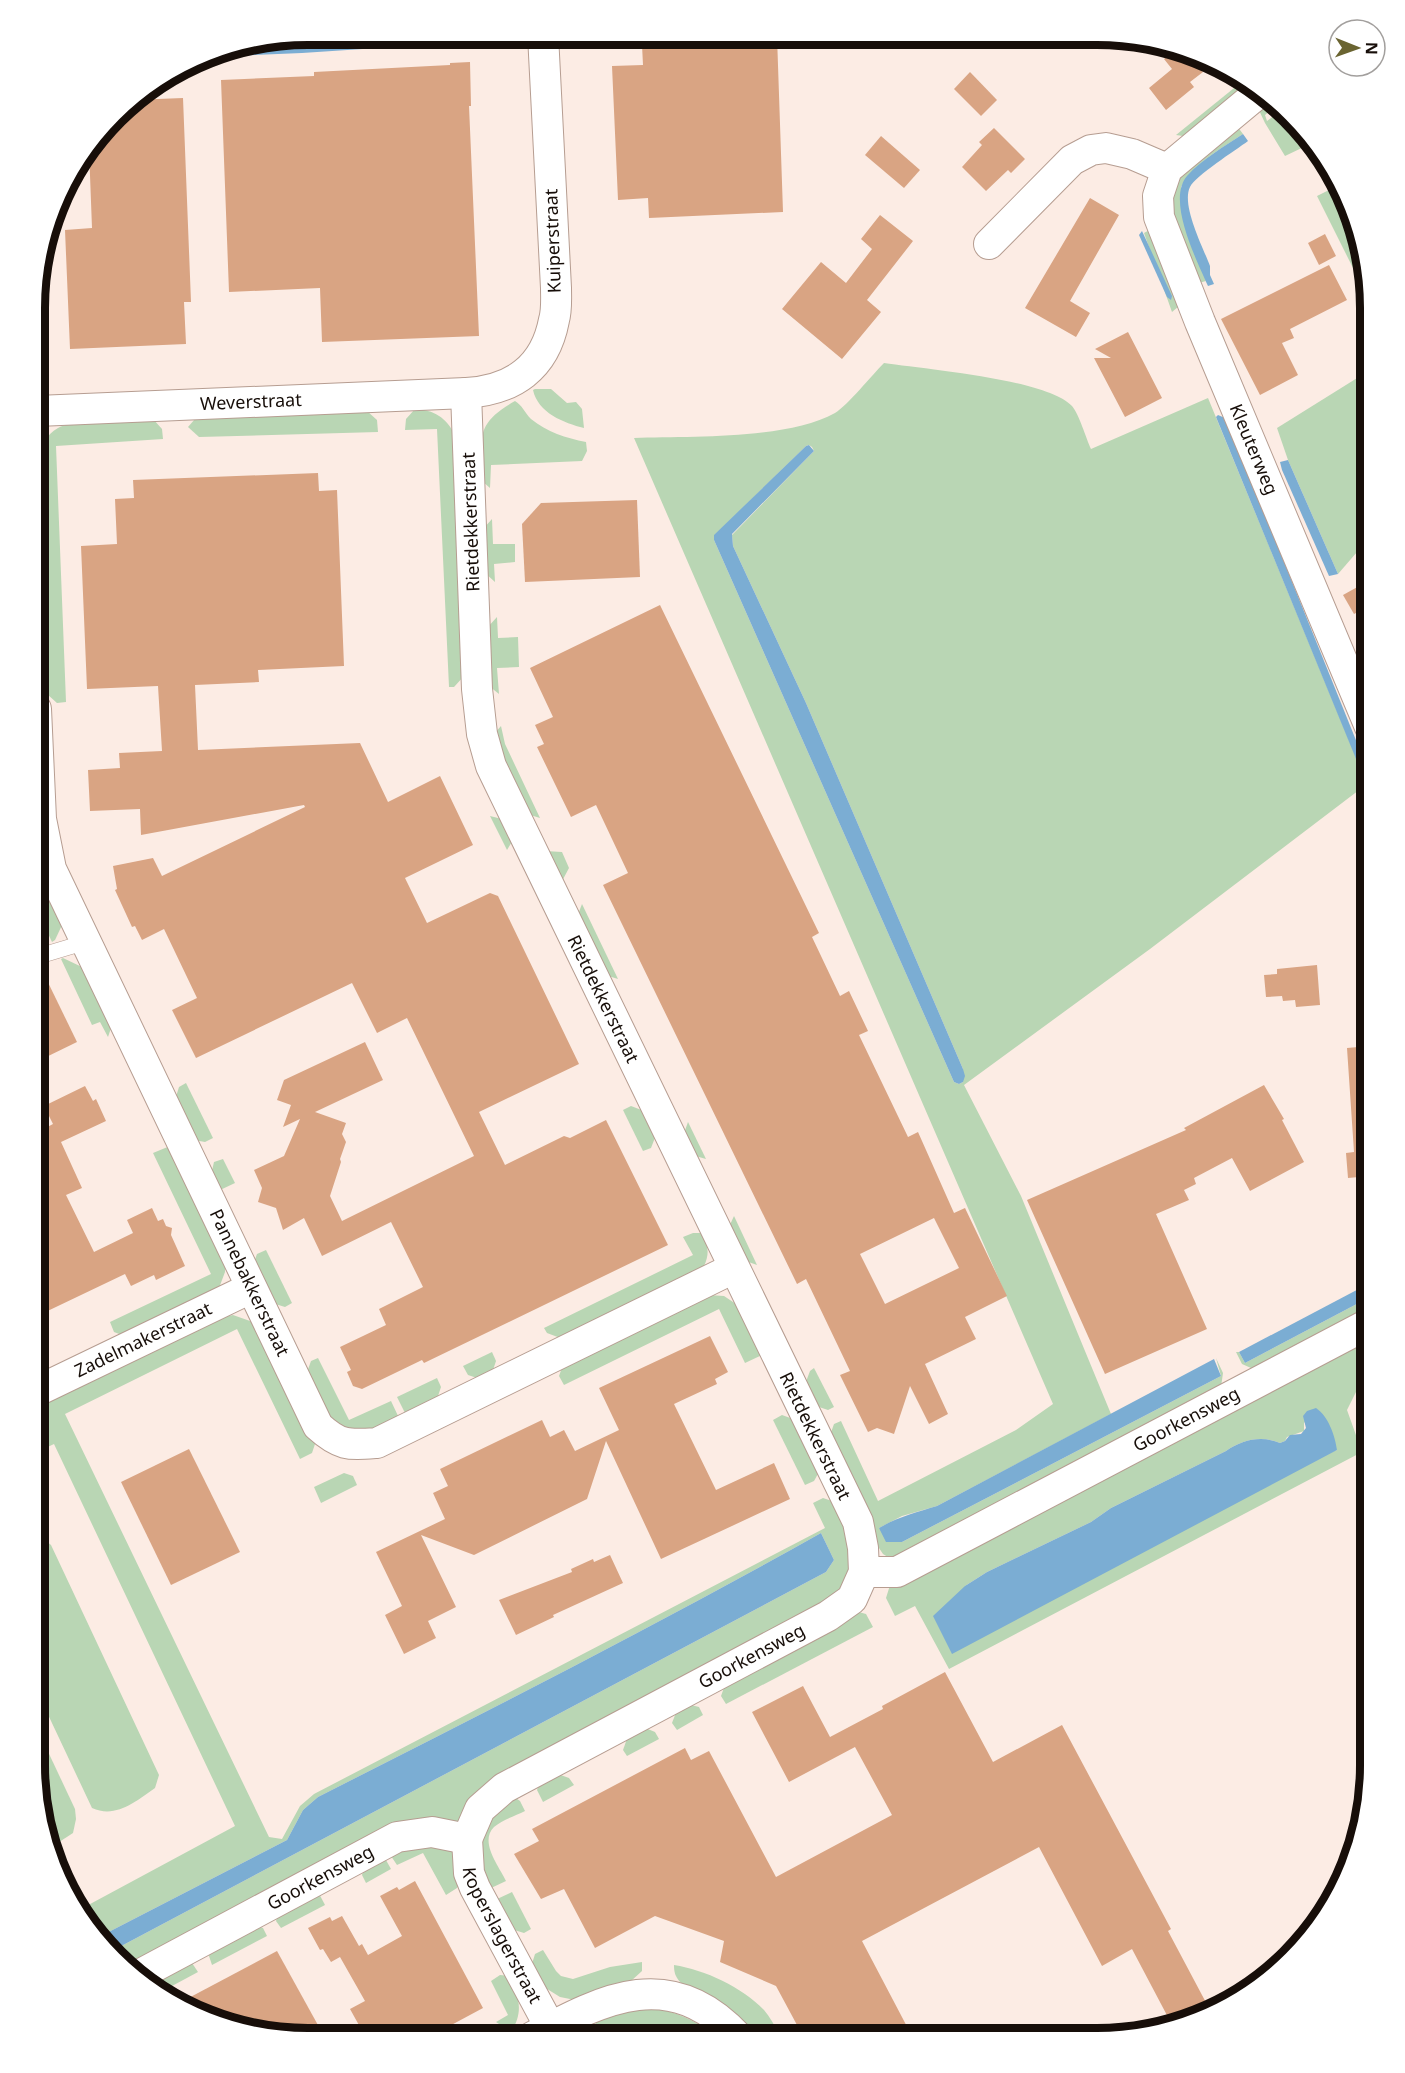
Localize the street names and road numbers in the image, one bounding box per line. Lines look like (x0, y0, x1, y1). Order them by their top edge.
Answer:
street label: Kuiperstraat (538, 188, 566, 294)
street label: Weverstraat (199, 387, 303, 415)
street label: Kleuterweg (1225, 400, 1284, 498)
street label: Rietdekkerstraat (456, 451, 484, 592)
street label: Rietdekkerstraat (563, 931, 645, 1067)
street label: Pannebakkerstraat (205, 1205, 296, 1360)
street label: Zadelmakerstraat (70, 1296, 216, 1382)
street label: Rietdekkerstraat (775, 1368, 857, 1504)
street label: Goorkensweg (1128, 1381, 1243, 1457)
street label: Goorkensweg (694, 1617, 809, 1694)
street label: Goorkensweg (263, 1839, 377, 1915)
street label: Koperslagerstraat (458, 1866, 548, 2008)

